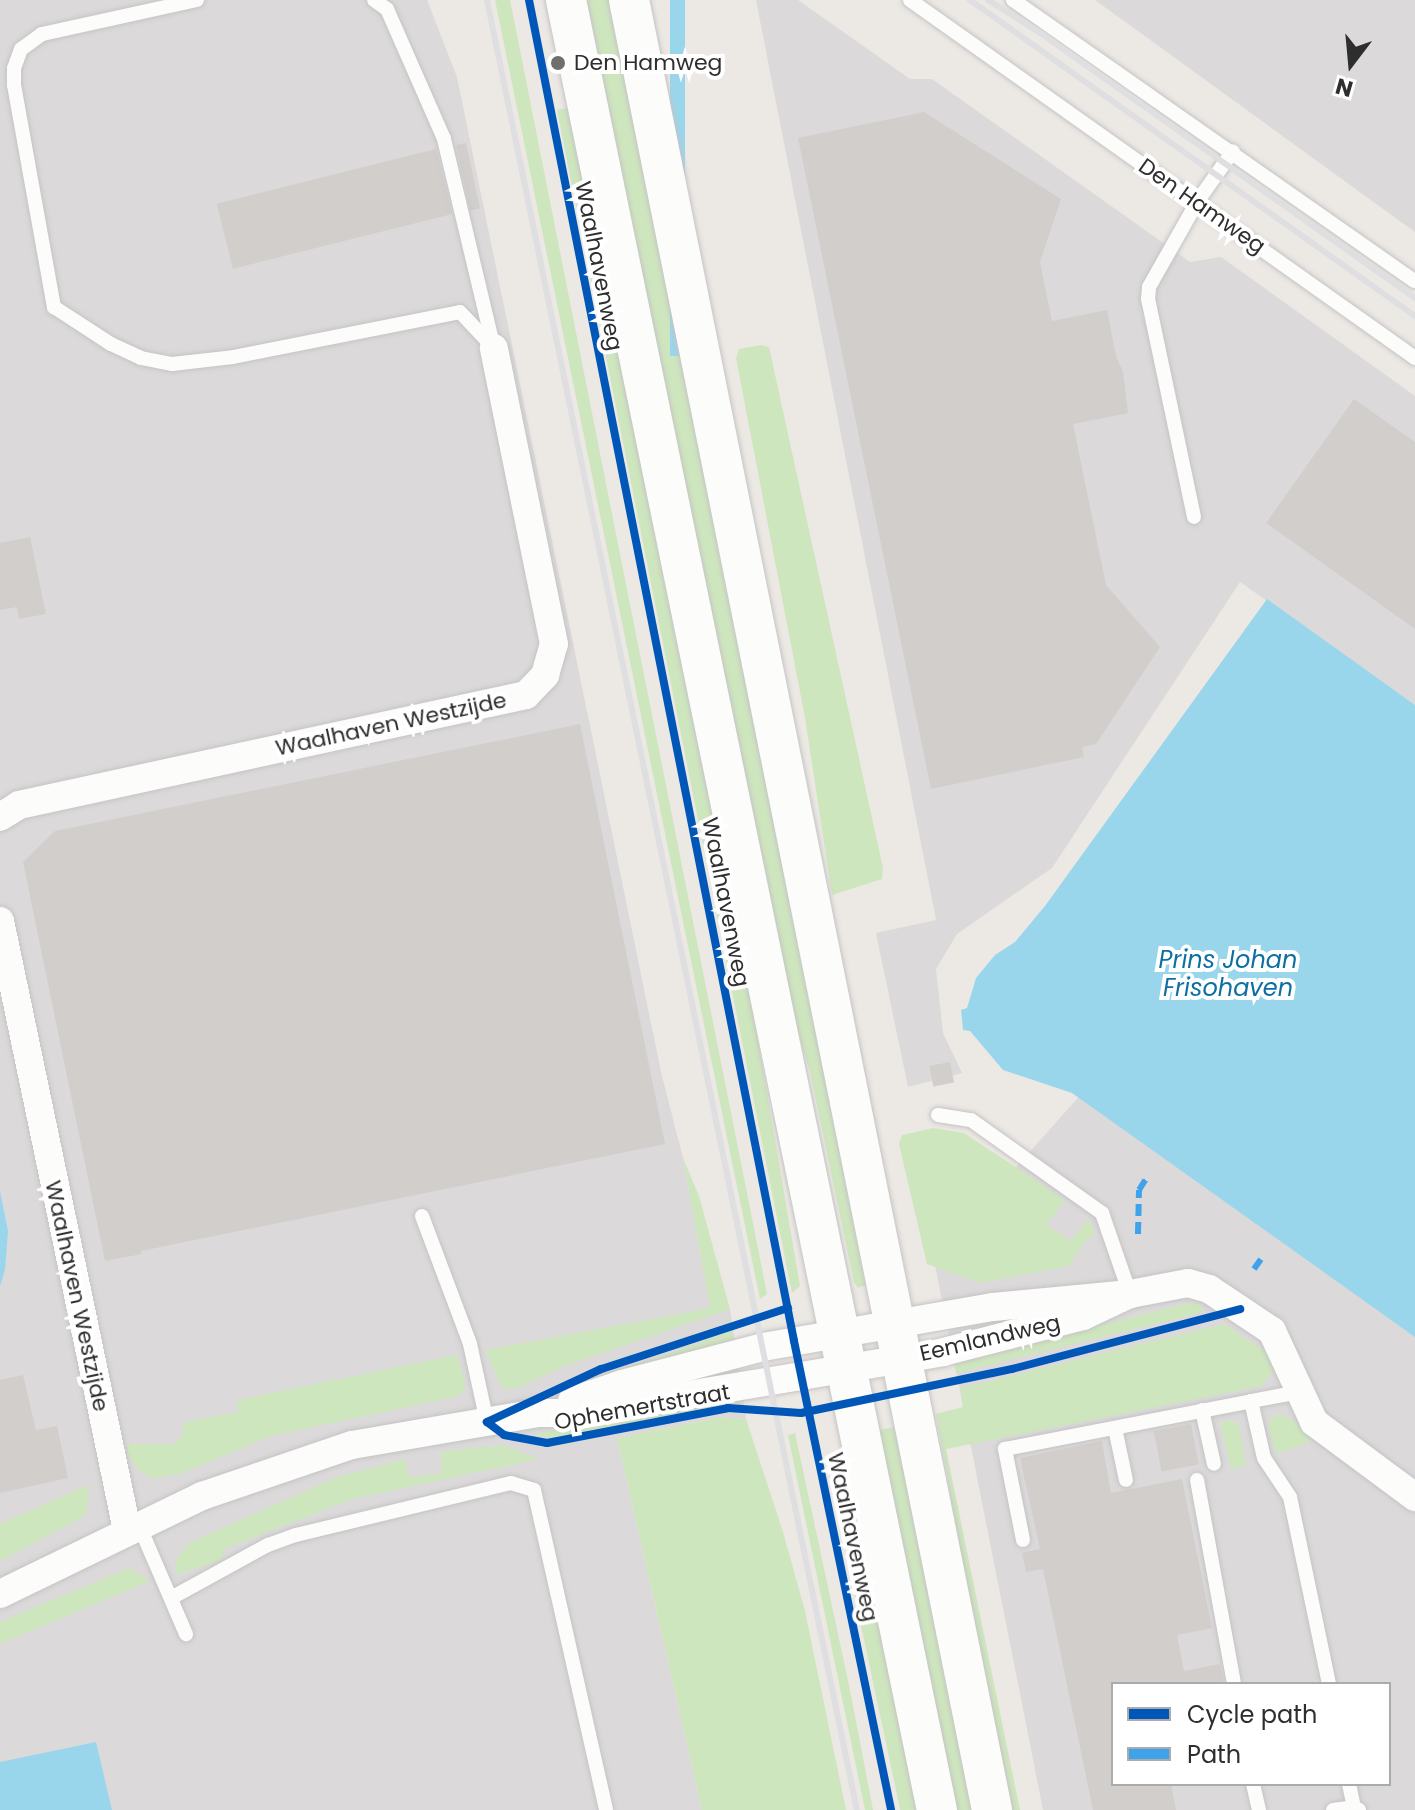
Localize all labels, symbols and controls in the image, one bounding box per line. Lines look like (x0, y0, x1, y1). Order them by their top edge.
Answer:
north arrow (1311, 24, 1391, 104)
place label: Den Hamweg (574, 50, 722, 76)
marker: Den Hamweg (549, 54, 567, 72)
text: N (1332, 70, 1356, 105)
street label: Den Hamweg (1134, 153, 1270, 259)
street label: Waalhavenweg (570, 179, 628, 353)
street label: Waalhaven Westzijde (273, 687, 509, 761)
street label: Waalhavenweg (697, 815, 755, 989)
water label: Prins Johan Frisohaven (1159, 946, 1297, 1002)
street label: Waalhaven Westzijde (40, 1178, 114, 1414)
street label: Eemlandweg (917, 1309, 1063, 1367)
street label: Ophemertstraat (552, 1379, 732, 1435)
street label: Waalhavenweg (822, 1450, 884, 1624)
legend (1111, 1682, 1391, 1786)
text: Cycle path (1187, 1698, 1317, 1731)
text: Path (1187, 1738, 1241, 1771)

